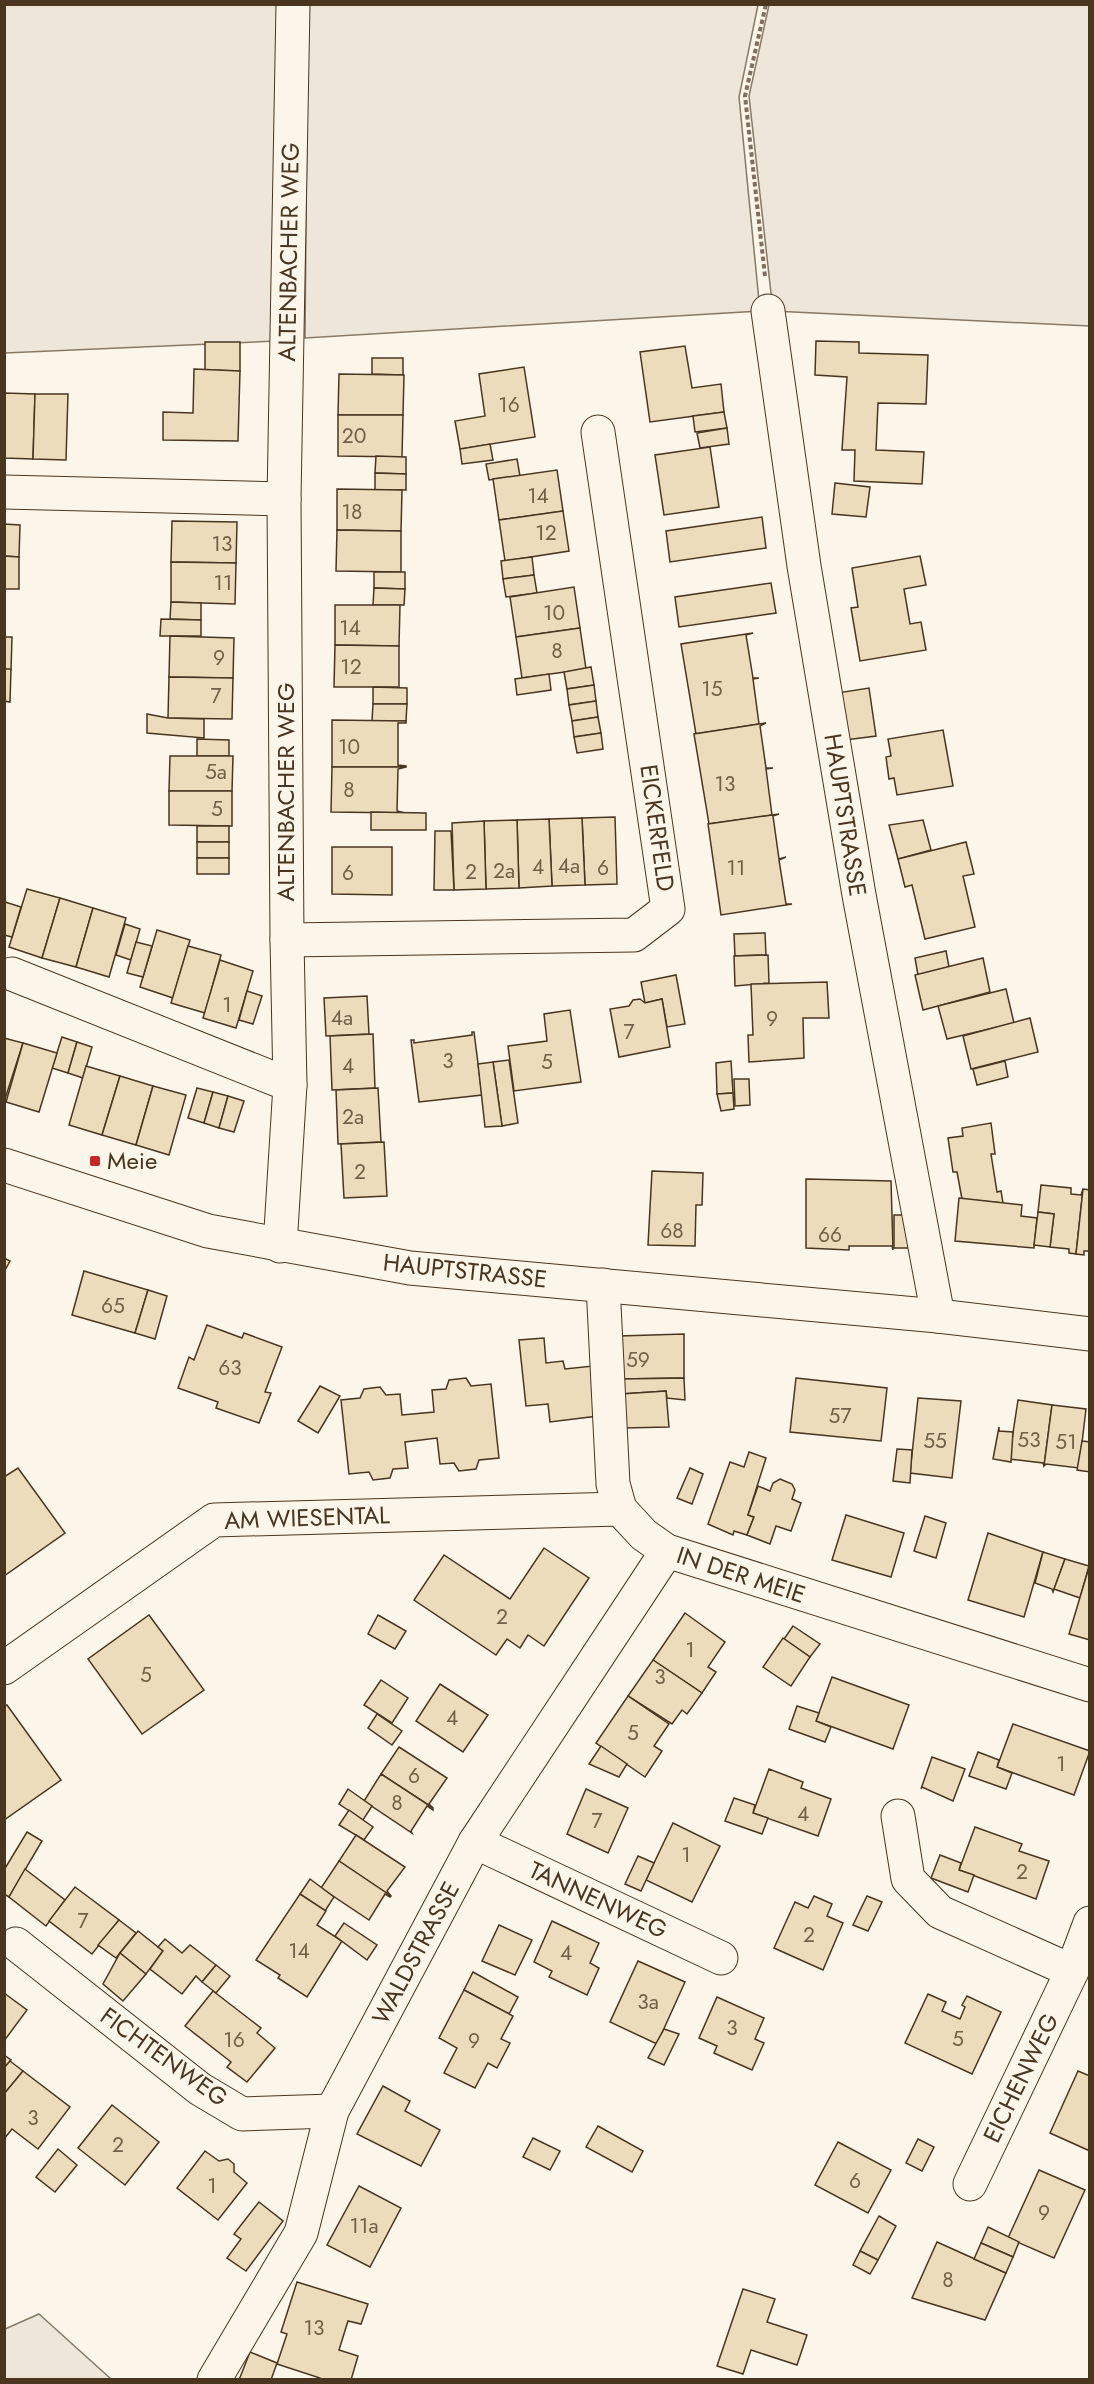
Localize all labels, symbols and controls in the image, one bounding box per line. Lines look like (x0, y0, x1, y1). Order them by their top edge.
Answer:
street label: ALTENBACHER WEG (269, 142, 308, 362)
house number: 16 (498, 390, 520, 420)
house number: 20 (342, 421, 366, 451)
house number: 14 (527, 481, 549, 511)
house number: 18 (342, 497, 362, 527)
house number: 12 (535, 518, 557, 548)
house number: 13 (212, 529, 232, 559)
house number: 11 (214, 568, 232, 598)
house number: 10 (543, 598, 565, 628)
house number: 14 (339, 613, 361, 643)
house number: 8 (551, 636, 563, 666)
house number: 9 (213, 643, 225, 673)
house number: 12 (340, 652, 362, 682)
house number: 15 (701, 674, 723, 704)
house number: 7 (210, 681, 222, 711)
street label: ALTENBACHER WEG (268, 682, 303, 902)
street label: HAUPTSTRASSE (815, 731, 876, 899)
house number: 10 (338, 732, 360, 762)
house number: 5a (205, 757, 227, 787)
street label: EICKERFELD (631, 762, 684, 894)
house number: 13 (715, 769, 735, 799)
house number: 8 (343, 775, 355, 805)
house number: 5 (211, 794, 223, 824)
house number: 4a (558, 851, 580, 881)
house number: 4 (532, 852, 544, 882)
house number: 6 (597, 853, 609, 883)
house number: 11 (727, 853, 745, 883)
house number: 2a (493, 856, 515, 886)
house number: 2 (465, 857, 477, 887)
house number: 6 (342, 858, 354, 888)
house number: 1 (222, 990, 232, 1020)
house number: 4a (331, 1003, 353, 1033)
house number: 9 (766, 1004, 778, 1034)
house number: 7 (623, 1017, 635, 1047)
house number: 3 (442, 1046, 454, 1076)
house number: 5 (541, 1047, 553, 1077)
house number: 4 (342, 1051, 354, 1081)
house number: 2a (342, 1102, 364, 1132)
place label: Meie (107, 1143, 157, 1178)
marker: Meie (88, 1154, 102, 1168)
house number: 2 (354, 1157, 366, 1187)
house number: 68 (660, 1216, 684, 1246)
house number: 66 (818, 1220, 842, 1250)
street label: HAUPTSTRASSE (381, 1244, 549, 1297)
house number: 65 (101, 1291, 125, 1321)
house number: 59 (626, 1345, 650, 1375)
house number: 63 (218, 1353, 242, 1383)
house number: 57 (829, 1401, 851, 1431)
house number: 53 (1017, 1425, 1041, 1455)
house number: 55 (923, 1426, 947, 1456)
house number: 51 (1055, 1427, 1077, 1457)
street label: AM WIESENTAL (224, 1497, 391, 1538)
street label: IN DER MEIE (672, 1537, 810, 1612)
house number: 2 (496, 1602, 508, 1632)
house number: 1 (685, 1635, 695, 1665)
house number: 5 (140, 1660, 152, 1690)
house number: 3 (654, 1662, 666, 1692)
house number: 4 (446, 1703, 458, 1733)
house number: 5 (627, 1718, 639, 1748)
house number: 1 (1056, 1749, 1066, 1779)
house number: 6 (408, 1761, 420, 1791)
house number: 8 (391, 1788, 403, 1818)
house number: 4 (797, 1799, 809, 1829)
house number: 7 (591, 1806, 603, 1836)
house number: 1 (681, 1840, 691, 1870)
street label: TANNENWEG (523, 1852, 673, 1947)
house number: 2 (1016, 1857, 1028, 1887)
street label: WALDSTRASSE (363, 1875, 468, 2030)
house number: 7 (77, 1906, 89, 1936)
house number: 2 (803, 1920, 815, 1950)
house number: 14 (288, 1936, 310, 1966)
house number: 4 (560, 1938, 572, 1968)
house number: 3a (637, 1987, 659, 2017)
street label: FICHTENWEG (93, 1998, 235, 2115)
street label: EICHENWEG (974, 2007, 1067, 2148)
house number: 3 (726, 2013, 738, 2043)
house number: 5 (952, 2024, 964, 2054)
house number: 16 (223, 2025, 245, 2055)
house number: 9 (468, 2026, 480, 2056)
house number: 3 (27, 2103, 39, 2133)
house number: 2 (112, 2130, 124, 2160)
house number: 6 (849, 2166, 861, 2196)
house number: 1 (207, 2171, 217, 2201)
house number: 9 (1038, 2198, 1050, 2228)
house number: 11a (349, 2211, 379, 2241)
house number: 8 (942, 2265, 954, 2295)
house number: 13 (304, 2313, 324, 2343)

